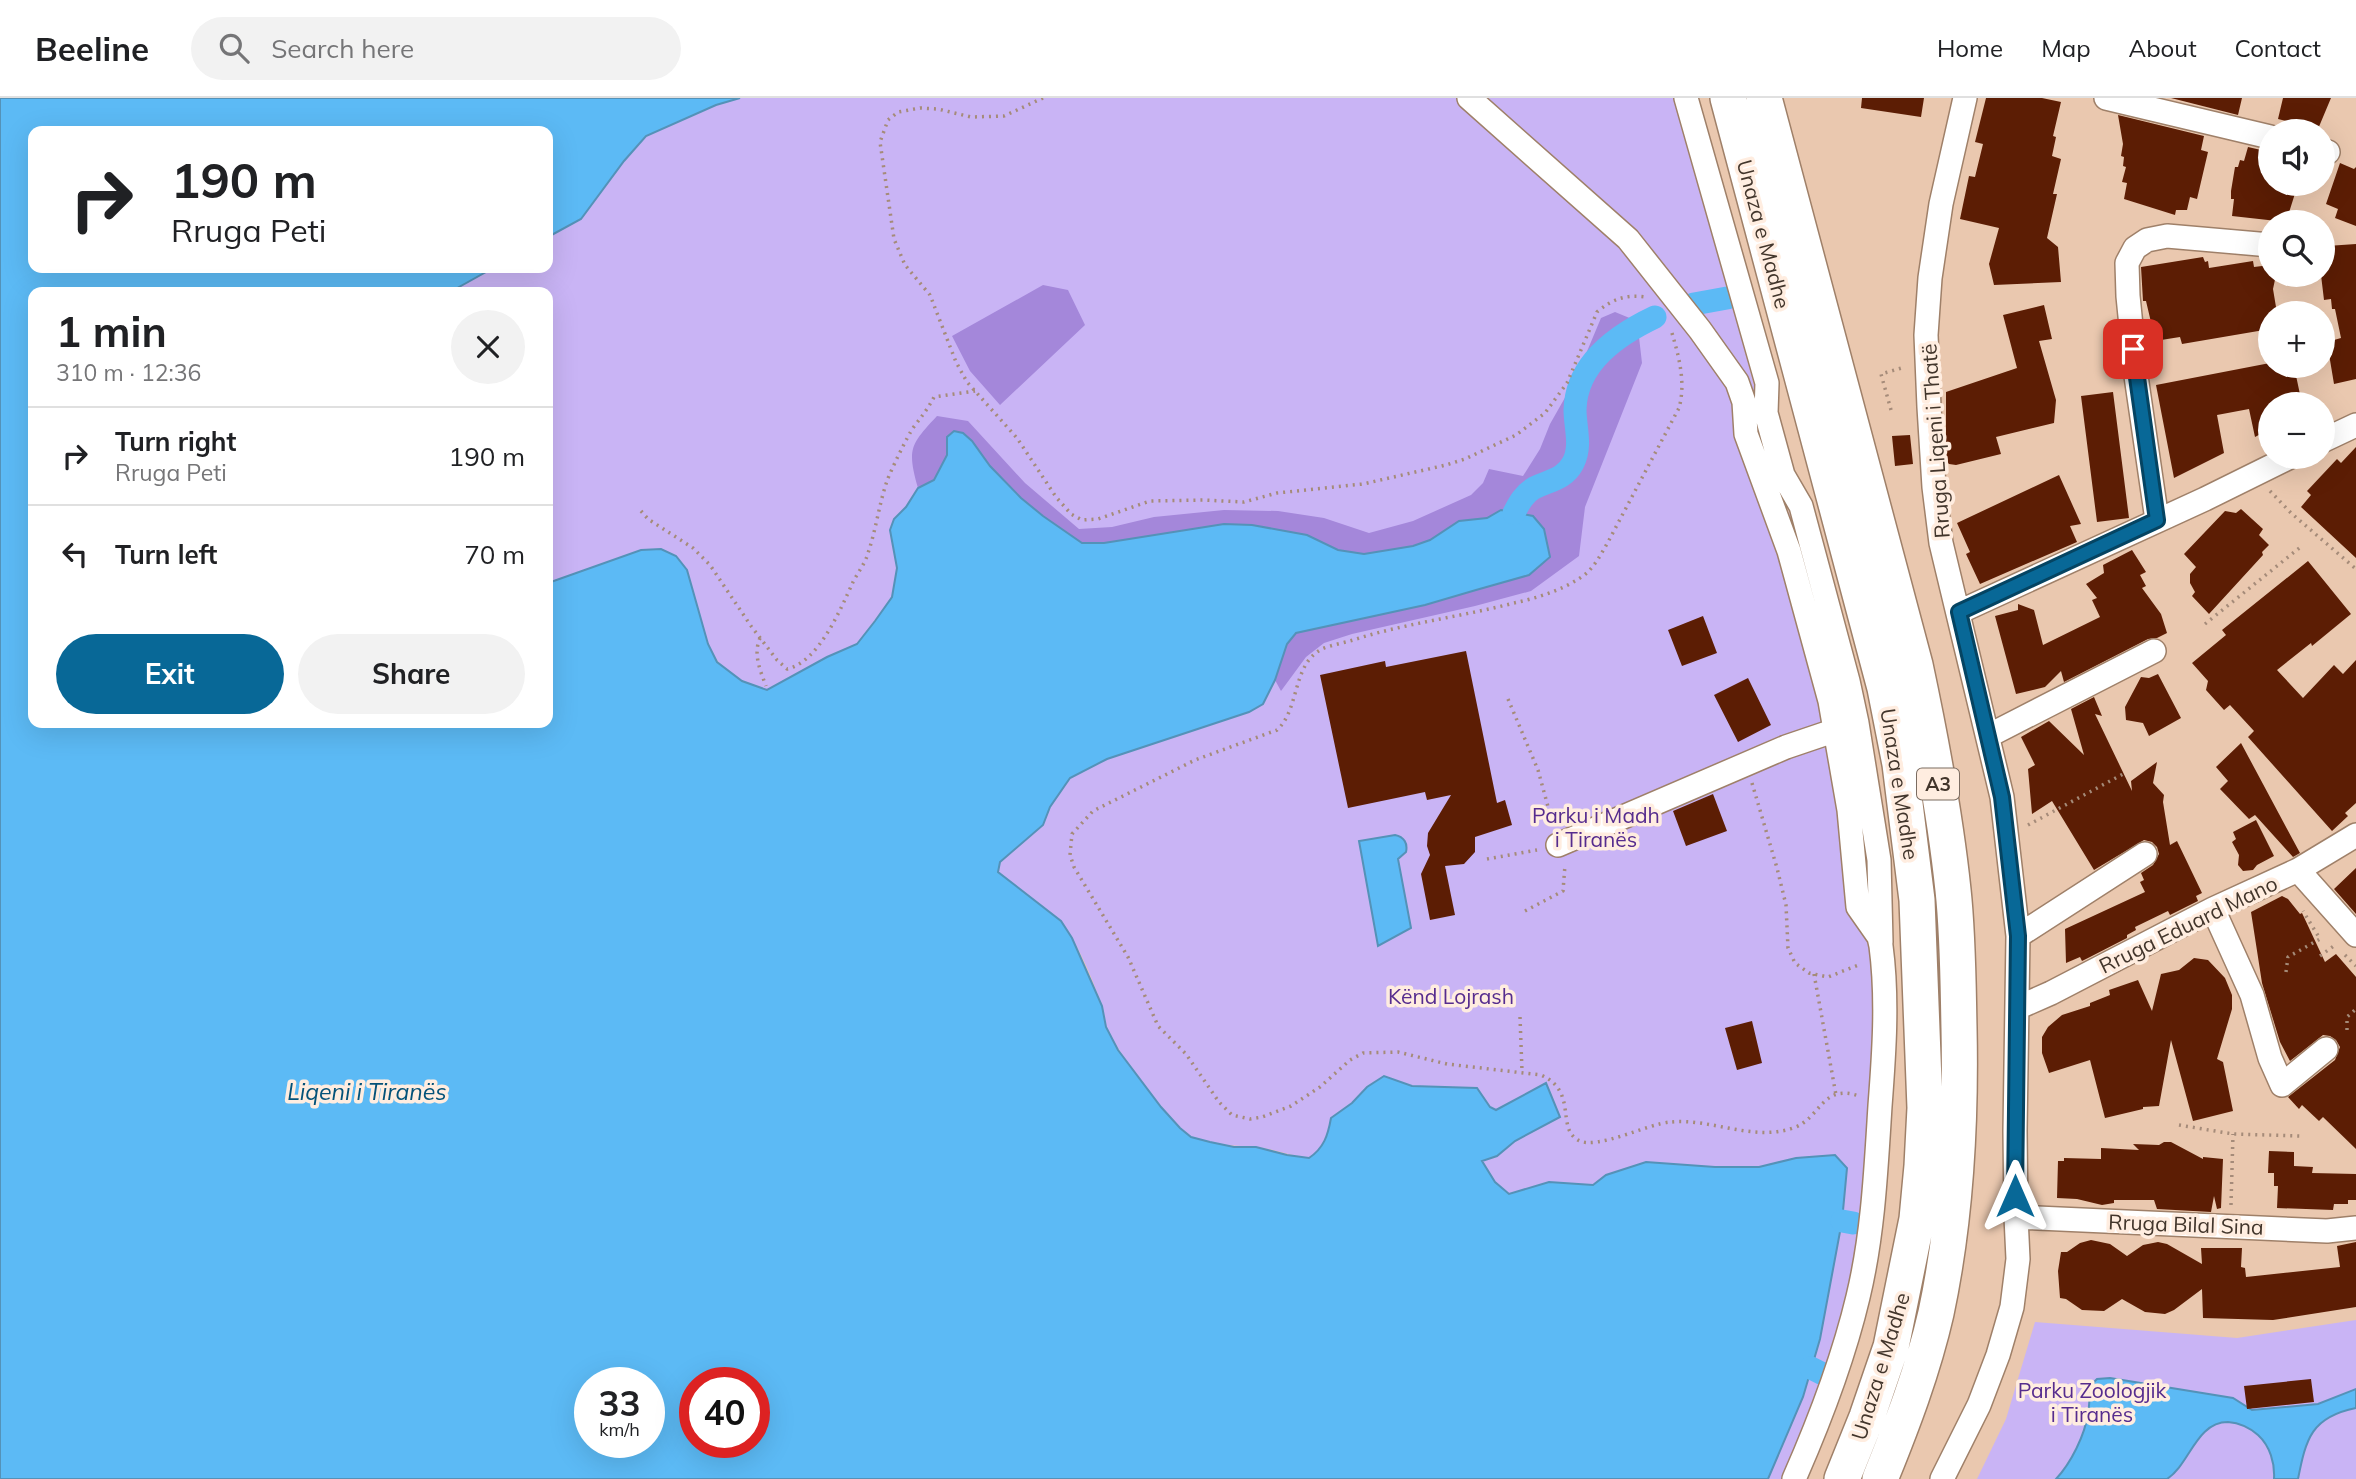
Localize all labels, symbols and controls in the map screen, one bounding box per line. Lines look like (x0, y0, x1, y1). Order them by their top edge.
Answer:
search box (191, 17, 681, 80)
text: Beeline (35, 28, 149, 69)
icon: search (215, 29, 253, 67)
text: Search here (271, 32, 414, 65)
text: Home (1937, 33, 2003, 63)
text: Map (2041, 33, 2091, 63)
text: About (2129, 33, 2197, 63)
text: Contact (2235, 33, 2321, 63)
map controls (2258, 119, 2335, 469)
button: sound (2258, 119, 2335, 196)
text: 190 m (171, 149, 317, 210)
icon: right (56, 154, 147, 245)
street label: Unaza e Madhe (1732, 157, 1796, 311)
text: Rruga Peti (171, 210, 326, 250)
button: search (2258, 210, 2335, 287)
button: + (2258, 301, 2335, 378)
text: 1 min (56, 305, 167, 358)
button: close (451, 310, 525, 384)
pin (2103, 319, 2163, 379)
icon: arrive (2114, 330, 2152, 368)
street label: Rruga Liqeni i Thatë (1915, 343, 1955, 539)
text: 310 m · 12:36 (56, 358, 201, 387)
button: − (2258, 392, 2335, 469)
text: Turn right (115, 425, 236, 458)
icon: right (56, 437, 94, 475)
text: 190 m (449, 440, 525, 473)
text: Rruga Peti (115, 458, 227, 487)
icon: left (56, 535, 94, 573)
text: Turn left (115, 538, 217, 571)
text: 70 m (464, 538, 525, 571)
button: Exit (56, 634, 284, 714)
button: Share (298, 634, 525, 714)
street label: Unaza e Madhe (1875, 706, 1925, 862)
road number: A3 (1917, 768, 1959, 800)
park label: Parku i Madh i Tiranës (1532, 802, 1660, 852)
street label: Rruga Eduard Mano (2095, 870, 2281, 978)
park label: Kënd Lojrash (1388, 983, 1514, 1009)
water label: Liqeni i Tiranës (287, 1077, 447, 1106)
position arrow (1978, 1159, 2052, 1233)
street label: Rruga Bilal Sina (2108, 1208, 2264, 1240)
street label: Unaza e Madhe (1845, 1289, 1915, 1443)
speed limit sign: 40 (679, 1367, 770, 1458)
park label: Parku Zoologjik i Tiranës (2018, 1377, 2166, 1427)
text: 33 (598, 1381, 641, 1425)
text: km/h (599, 1418, 640, 1441)

